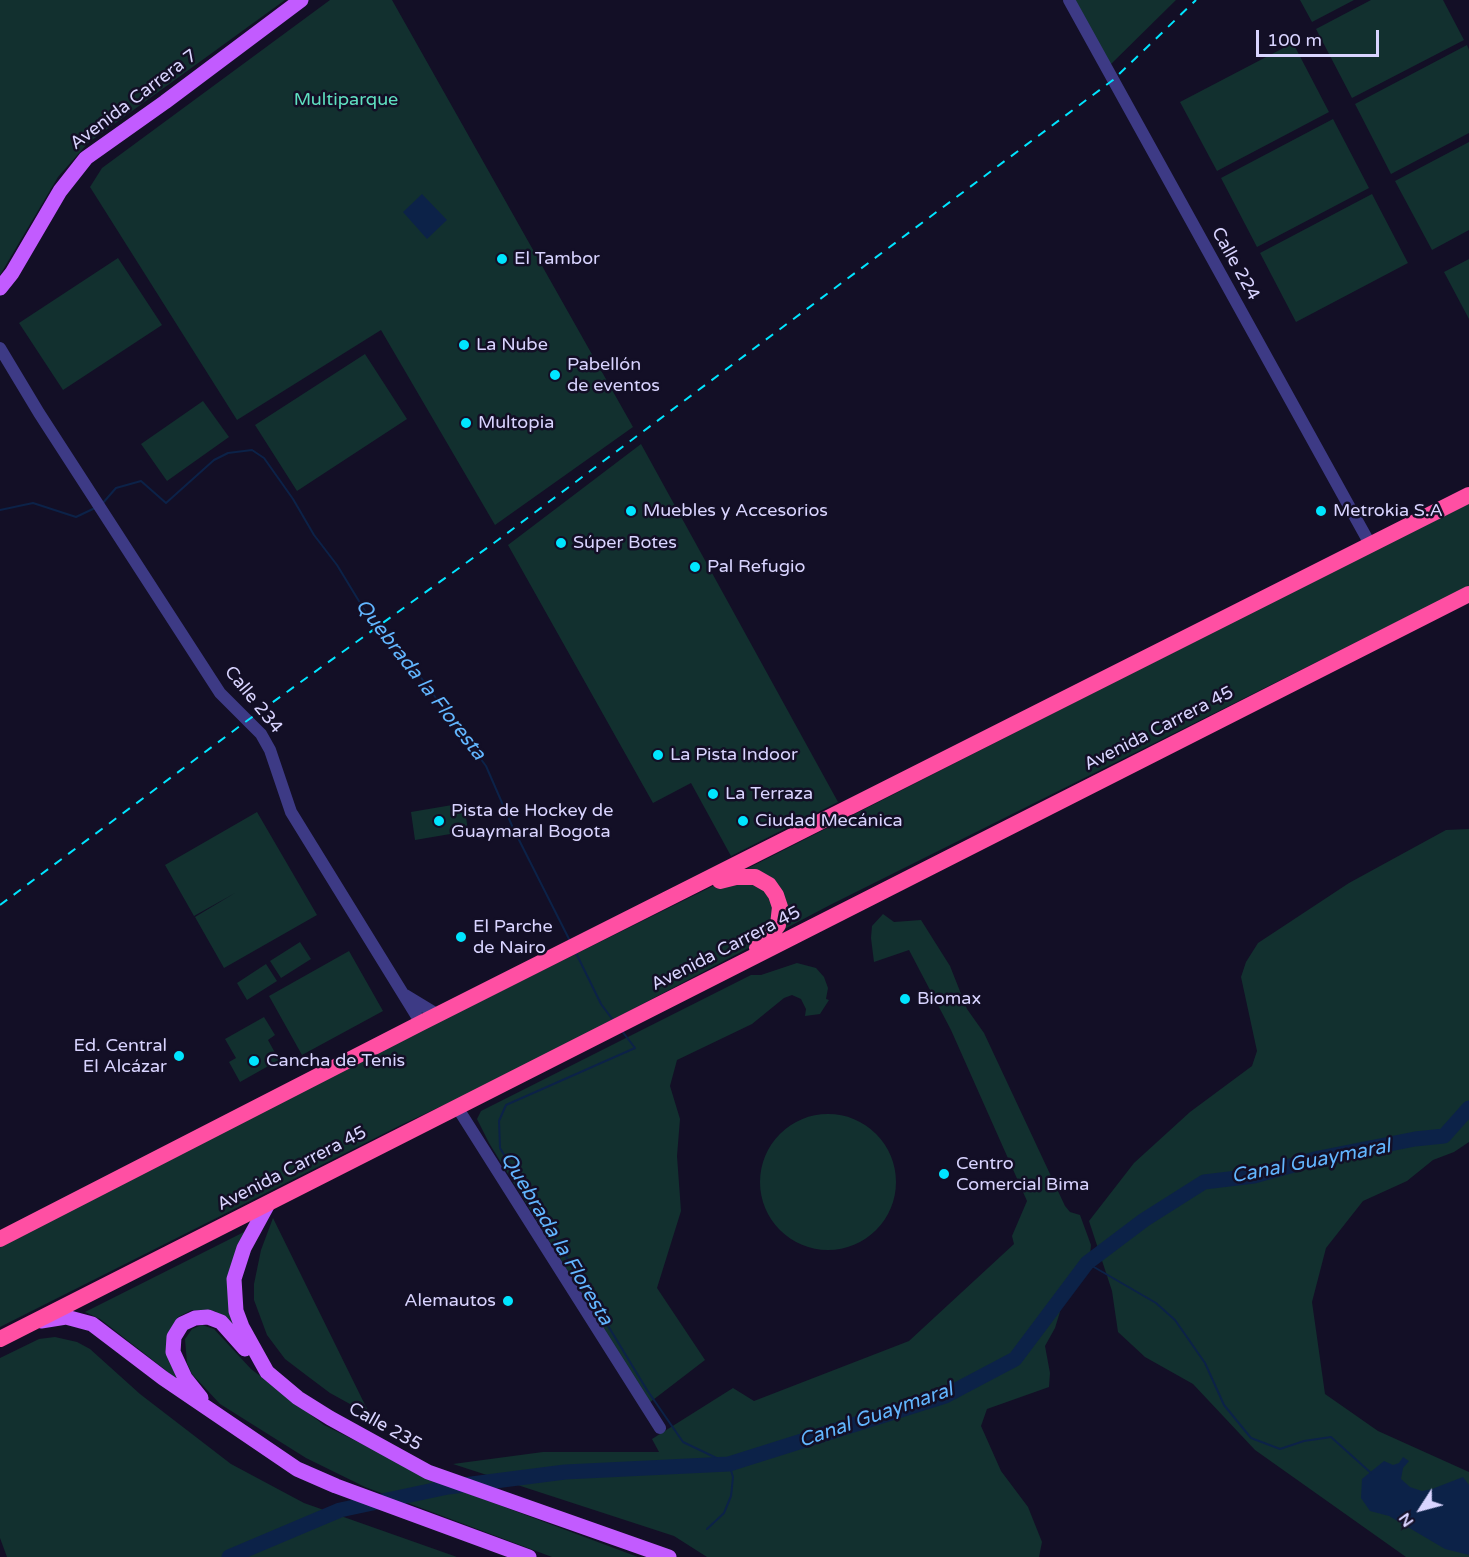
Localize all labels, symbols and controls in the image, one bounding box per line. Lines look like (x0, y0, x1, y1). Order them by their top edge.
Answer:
scale bar (1259, 18, 1382, 56)
text: 100 m (1267, 29, 1322, 51)
street label: Avenida Carrera 7 (66, 45, 202, 155)
park label: Multiparque (294, 89, 398, 111)
street label: Calle 224 (1206, 224, 1264, 304)
place label: El Tambor (514, 248, 600, 270)
marker: El Tambor (495, 252, 509, 266)
place label: La Nube (476, 334, 548, 356)
marker: La Nube (457, 338, 471, 352)
place label: Pabellón de eventos (567, 354, 660, 397)
marker: Pabellón de eventos (548, 368, 562, 382)
place label: Multopia (478, 412, 554, 434)
marker: Multopia (459, 416, 473, 430)
place label: Muebles y Accesorios (643, 500, 828, 522)
place label: Metrokia S.A (1333, 500, 1443, 522)
marker: Muebles y Accesorios (624, 504, 638, 518)
marker: Metrokia S.A (1314, 504, 1328, 518)
place label: Súper Botes (573, 532, 677, 554)
marker: Súper Botes (554, 536, 568, 550)
place label: Pal Refugio (707, 556, 806, 578)
marker: Pal Refugio (688, 560, 702, 574)
water label: Quebrada la Floresta (350, 595, 490, 765)
street label: Calle 234 (219, 662, 287, 738)
street label: Avenida Carrera 45 (1081, 682, 1237, 776)
place label: La Pista Indoor (670, 744, 798, 766)
marker: La Pista Indoor (651, 748, 665, 762)
place label: La Terraza (725, 783, 813, 805)
marker: La Terraza (706, 787, 720, 801)
place label: Pista de Hockey de Guaymaral Bogota (451, 800, 613, 842)
place label: Ciudad Mecánica (755, 810, 903, 832)
marker: Pista de Hockey de Guaymaral Bogota (432, 814, 446, 828)
marker: Ciudad Mecánica (736, 814, 750, 828)
street label: Avenida Carrera 45 (648, 902, 804, 996)
place label: El Parche de Nairo (473, 916, 553, 958)
marker: El Parche de Nairo (454, 930, 468, 944)
place label: Biomax (917, 988, 981, 1010)
marker: Biomax (898, 992, 912, 1006)
place label: Ed. Central El Alcázar (74, 1035, 167, 1078)
marker: Ed. Central El Alcázar (172, 1049, 186, 1063)
place label: Cancha de Tenis (266, 1050, 405, 1072)
marker: Cancha de Tenis (247, 1054, 261, 1068)
street label: Avenida Carrera 45 (214, 1122, 370, 1216)
water label: Canal Guaymaral (1230, 1135, 1392, 1189)
water label: Quebrada la Floresta (495, 1148, 617, 1330)
place label: Centro Comercial Bima (956, 1153, 1089, 1196)
marker: Centro Comercial Bima (937, 1167, 951, 1181)
place label: Alemautos (404, 1290, 496, 1312)
marker: Alemautos (501, 1294, 515, 1308)
water label: Canal Guaymaral (796, 1378, 956, 1454)
street label: Calle 235 (345, 1398, 425, 1456)
north arrow (1391, 1479, 1451, 1539)
text: N (1395, 1509, 1418, 1531)

